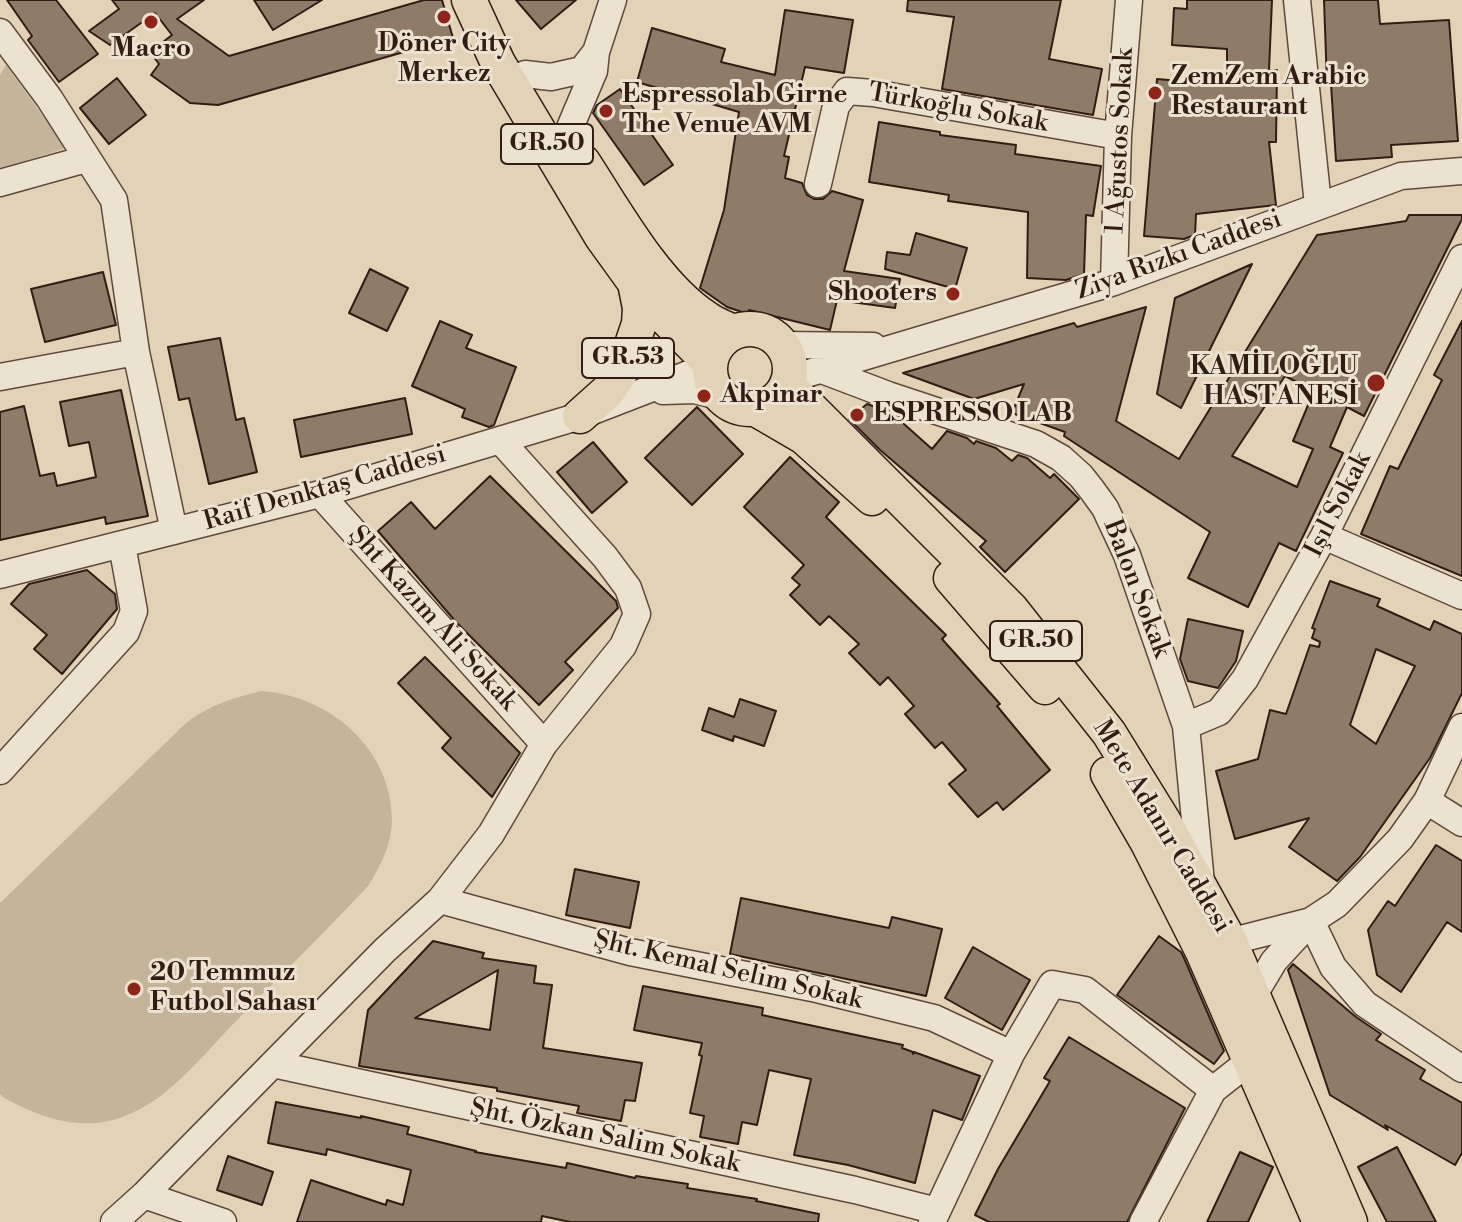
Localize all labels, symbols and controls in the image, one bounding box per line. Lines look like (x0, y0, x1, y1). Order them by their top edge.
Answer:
marker: Döner City Merkez (435, 8, 453, 26)
marker: Macro (142, 13, 160, 31)
place label: Döner City Merkez (378, 29, 510, 90)
place label: Macro (111, 34, 191, 66)
street label: 1 Ağustos Sokak (1101, 47, 1141, 235)
place label: ZemZem Arabic Restaurant (1171, 62, 1366, 124)
street label: Türkoğlu Sokak (866, 78, 1050, 140)
place label: Espressolab Girne The Venue AVM (622, 80, 847, 142)
marker: ZemZem Arabic Restaurant (1146, 84, 1164, 102)
marker: Espressolab Girne The Venue AVM (597, 102, 615, 120)
road number: GR.50 (501, 124, 593, 164)
street label: Ziya Rızkı Caddesi (1072, 204, 1286, 308)
place label: Shooters (828, 278, 937, 310)
marker: Shooters (944, 285, 962, 303)
road number: GR.53 (582, 338, 674, 378)
place label: KAMİLOĞLU HASTANESİ (1190, 352, 1358, 414)
marker: KAMİLOĞLU HASTANESİ (1365, 372, 1387, 394)
place label: Akpinar (720, 380, 823, 412)
marker: Akpinar (695, 387, 713, 405)
place label: ESPRESSO LAB (873, 399, 1072, 431)
marker: ESPRESSO LAB (848, 406, 866, 424)
street label: Raif Denktaş Caddesi (200, 439, 450, 539)
street label: Işıl Sokak (1299, 447, 1379, 563)
street label: Balon Sokak (1095, 516, 1177, 662)
street label: Şht Kazım Ali Sokak (341, 520, 523, 718)
road number: GR.50 (990, 621, 1082, 661)
street label: Mete Adanır Caddesi (1085, 715, 1237, 939)
street label: Şht. Kemal Selim Sokak (591, 925, 865, 1017)
place label: 20 Temmuz Futbol Sahası (150, 958, 316, 1020)
marker: 20 Temmuz Futbol Sahası (125, 980, 143, 998)
street label: Şht. Özkan Salim Sokak (467, 1093, 743, 1181)

